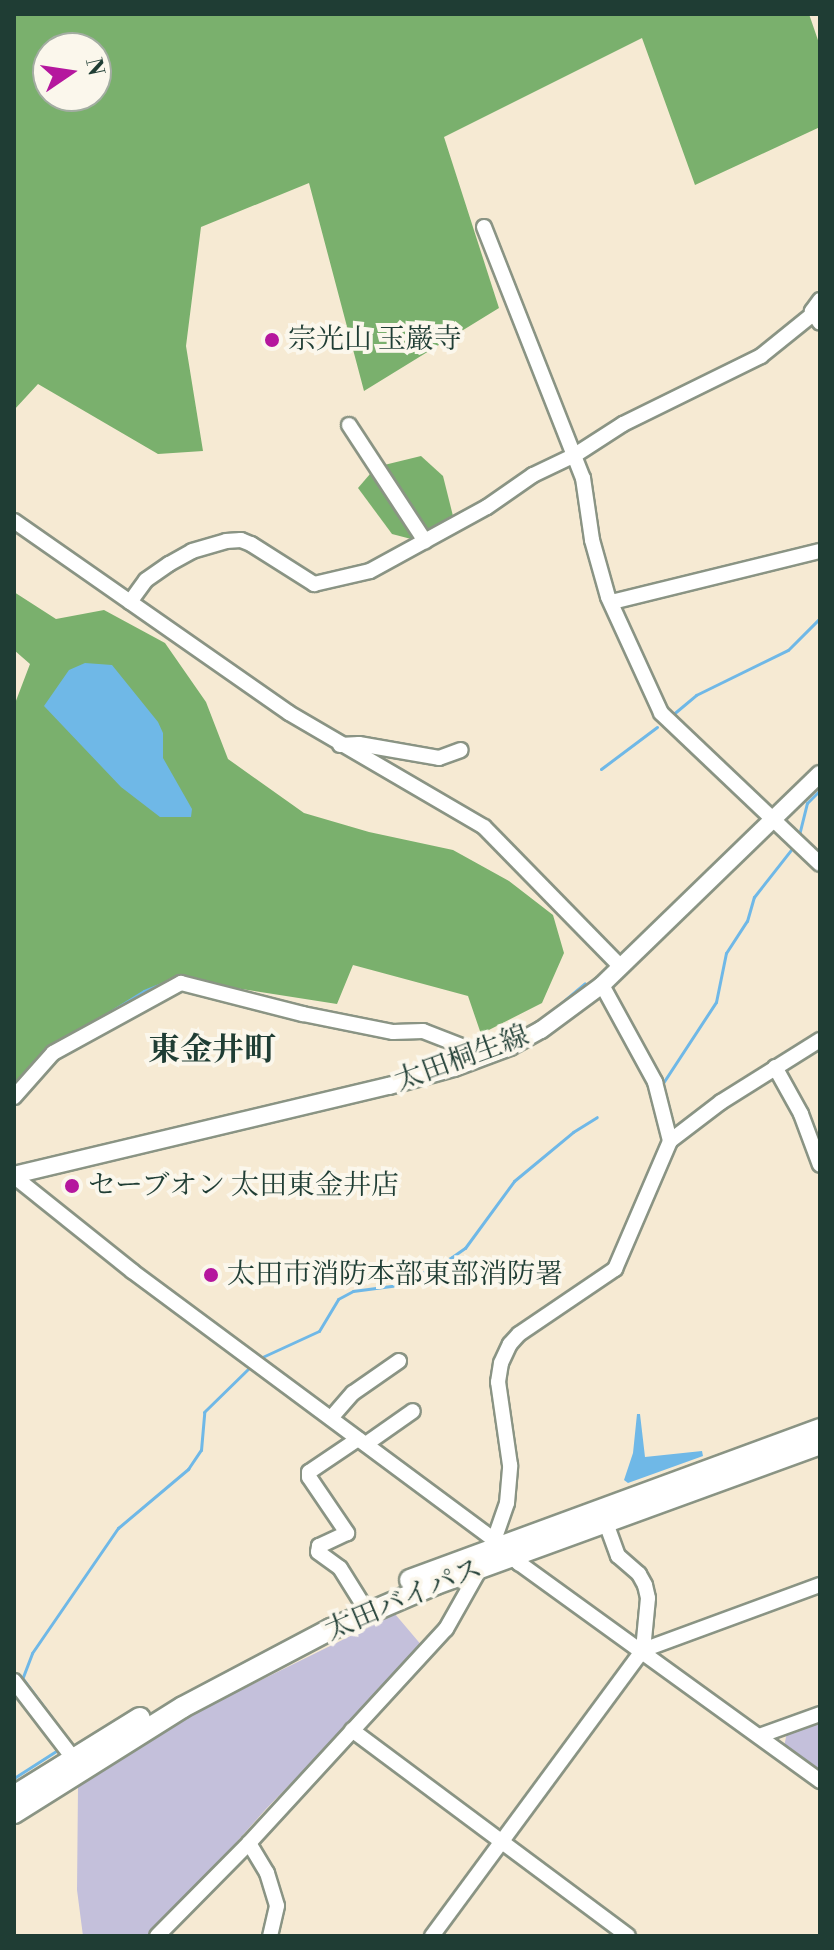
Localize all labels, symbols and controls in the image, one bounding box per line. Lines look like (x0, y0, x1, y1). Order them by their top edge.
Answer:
north arrow (32, 32, 112, 112)
text: N (79, 55, 109, 78)
place label: 宗光山 玉巌寺 (288, 323, 462, 357)
marker: 宗光山 玉巌寺 (263, 331, 281, 349)
street label: 太田桐生線 (390, 1019, 534, 1099)
district label: 東金井町 (148, 1031, 276, 1069)
place label: セーブオン 太田東金井店 (88, 1169, 401, 1203)
marker: セーブオン 太田東金井店 (63, 1177, 81, 1195)
place label: 太田市消防本部東部消防署 (227, 1258, 563, 1292)
marker: 太田市消防本部東部消防署 (202, 1266, 220, 1284)
street label: 太田バイパス (320, 1552, 488, 1648)

